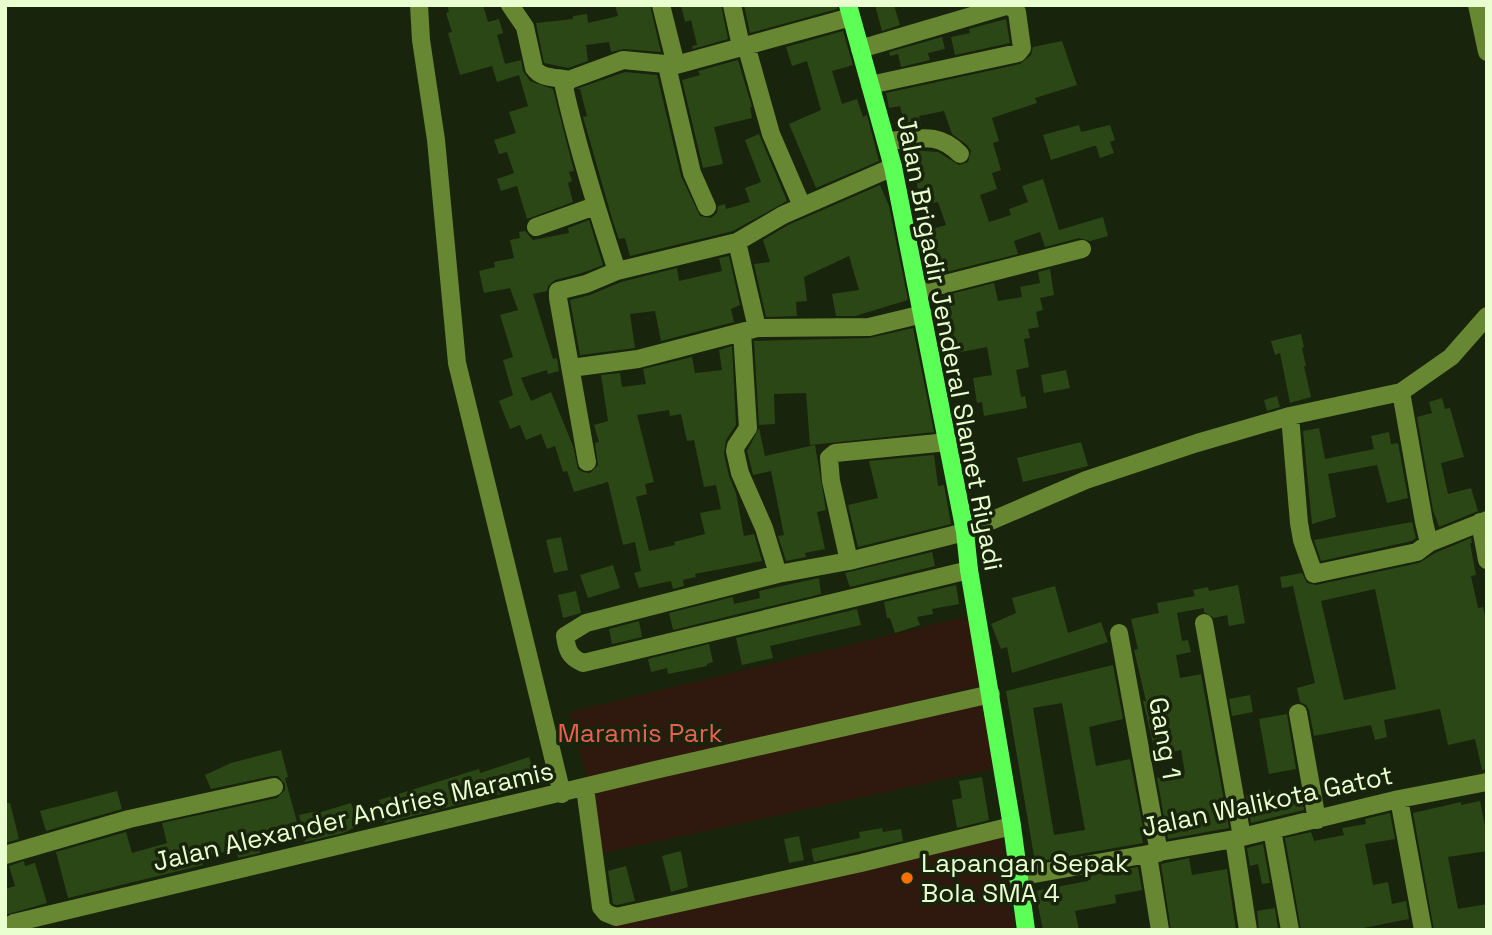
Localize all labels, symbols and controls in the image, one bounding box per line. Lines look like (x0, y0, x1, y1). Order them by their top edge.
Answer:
street label: Jalan Brigadir Jenderal Slamet Riyadi (889, 112, 1011, 574)
street label: Gang 1 (1141, 695, 1189, 781)
park label: Maramis Park (558, 716, 722, 750)
street label: Jalan Alexander Andries Maramis (149, 753, 557, 879)
street label: Jalan Walikota Gatot (1138, 758, 1396, 844)
place label: Lapangan Sepak Bola SMA 4 (921, 846, 1129, 910)
marker: Lapangan Sepak Bola SMA 4 (899, 870, 915, 886)

